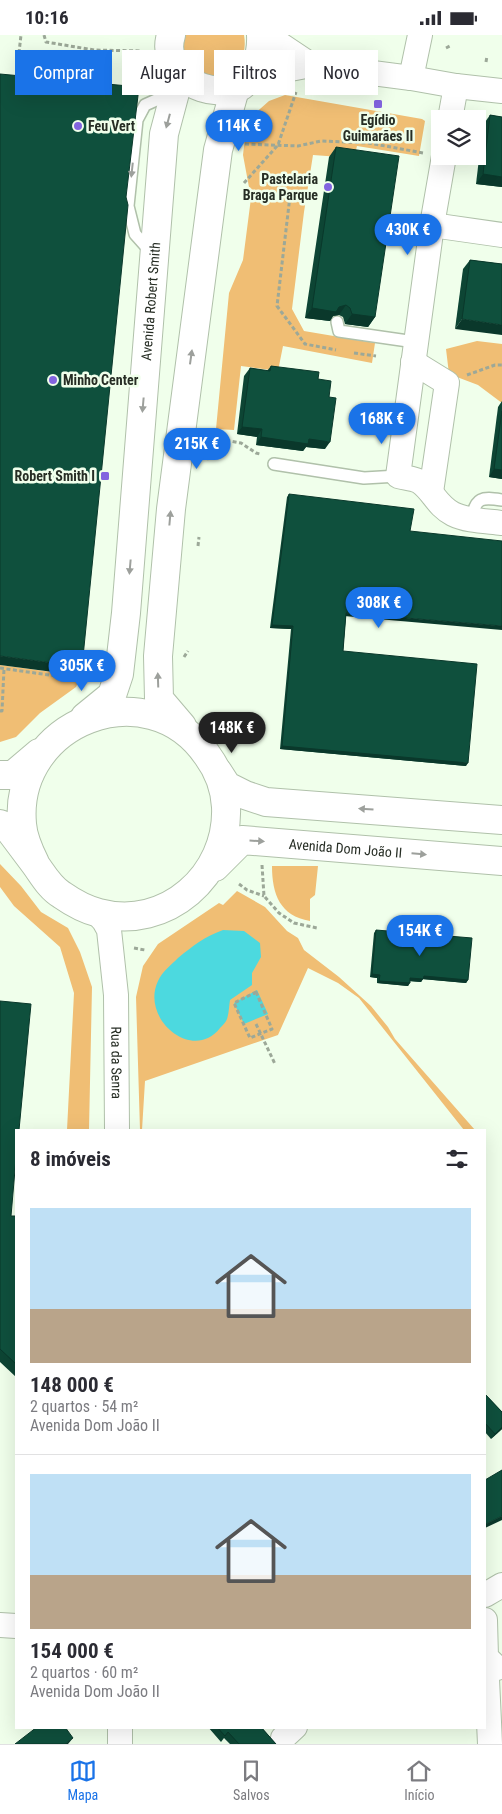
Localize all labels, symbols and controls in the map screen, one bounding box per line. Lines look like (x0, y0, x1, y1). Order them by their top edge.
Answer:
text: 10:16 (25, 6, 69, 29)
chip: Comprar (15, 50, 112, 95)
chip: Alugar (122, 50, 204, 95)
chip: Filtros (214, 50, 295, 95)
chip: Novo (305, 50, 378, 95)
marker: Egídio Guimarães II (372, 98, 384, 110)
pin: 114K € (198, 109, 280, 152)
map controls (431, 110, 486, 165)
button: layers (431, 110, 486, 165)
place label: Egídio Guimarães II (343, 112, 413, 144)
one-way arrow (163, 114, 171, 129)
text: 114K € (217, 116, 261, 135)
place label: Feu Vert (88, 118, 135, 134)
marker: Feu Vert (72, 120, 84, 132)
one-way arrow (128, 162, 136, 178)
place label: Pastelaria Braga Parque (243, 171, 318, 203)
marker: Pastelaria Braga Parque (322, 181, 334, 193)
pin: 430K € (367, 213, 449, 256)
text: 430K € (386, 220, 430, 239)
street label: Avenida Robert Smith (138, 241, 163, 361)
one-way arrow (187, 348, 195, 364)
place label: Minho Center (63, 372, 139, 388)
marker: Minho Center (47, 374, 59, 386)
one-way arrow (139, 397, 147, 413)
pin: 168K € (341, 403, 423, 445)
text: 168K € (360, 409, 404, 428)
pin: 215K € (156, 427, 238, 470)
text: 215K € (175, 434, 219, 453)
place label: Robert Smith I (15, 468, 95, 484)
marker: Robert Smith I (99, 470, 111, 482)
one-way arrow (166, 509, 174, 525)
one-way arrow (125, 559, 133, 575)
pin: 308K € (338, 587, 420, 629)
text: 308K € (357, 593, 401, 612)
pin: 305K € (41, 649, 123, 692)
text: 305K € (60, 656, 104, 675)
one-way arrow (154, 671, 162, 687)
pin: 148K € (191, 711, 273, 754)
text: 148K € (210, 718, 254, 737)
one-way arrow (358, 805, 374, 813)
street label: Avenida Dom João II (288, 836, 403, 861)
one-way arrow (249, 838, 265, 846)
one-way arrow (411, 850, 427, 858)
pin: 154K € (379, 915, 461, 957)
text: 154K € (398, 921, 442, 940)
street label: Rua da Senra (108, 1026, 125, 1099)
icon: filters (443, 1145, 471, 1173)
text: 8 imóveis (30, 1147, 111, 1171)
icon: home (206, 1241, 296, 1331)
text: 148 000 € (30, 1373, 114, 1397)
text: 2 quartos · 54 m² (30, 1397, 138, 1416)
text: Avenida Dom João II (30, 1416, 160, 1435)
icon: home (206, 1506, 296, 1596)
text: 154 000 € (30, 1639, 114, 1663)
text: 2 quartos · 60 m² (30, 1663, 138, 1682)
text: Avenida Dom João II (30, 1682, 160, 1701)
tab: Mapa (67, 1757, 98, 1803)
tab: Salvos (233, 1757, 270, 1803)
tab: Início (404, 1757, 435, 1803)

